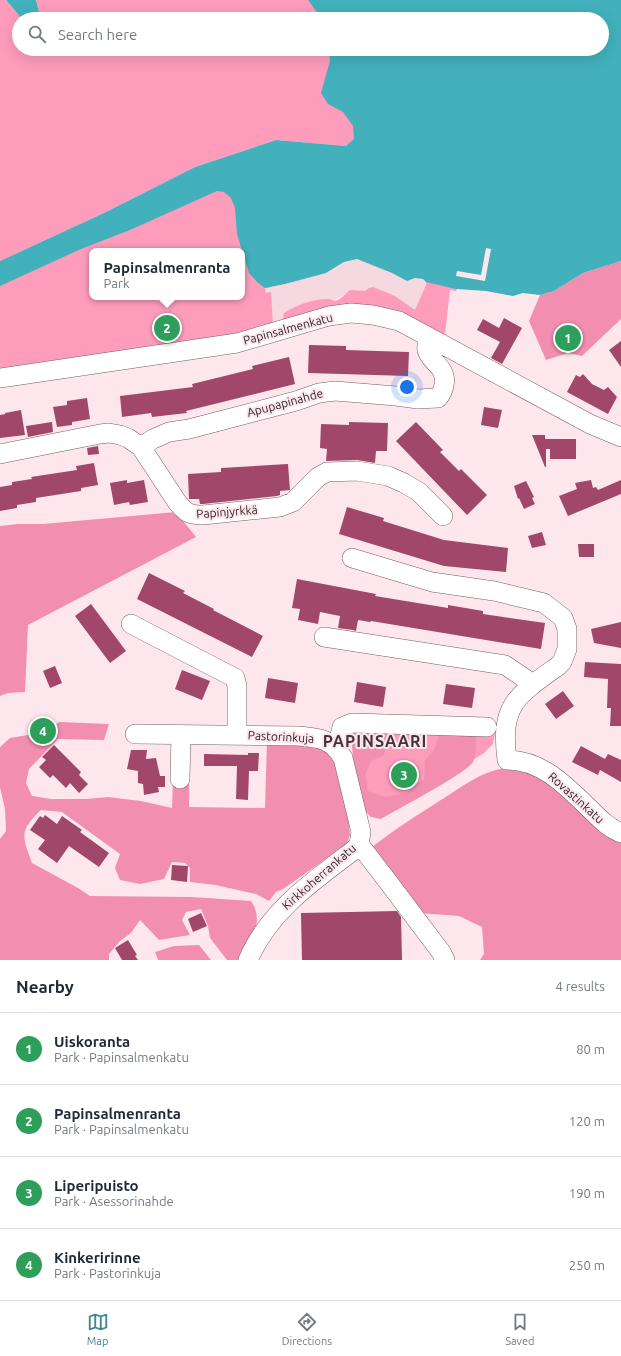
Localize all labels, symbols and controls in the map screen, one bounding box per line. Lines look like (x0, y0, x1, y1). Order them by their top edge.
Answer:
search box (12, 12, 609, 56)
icon: search (26, 23, 48, 45)
text: Search here (58, 26, 137, 43)
popup (89, 248, 245, 300)
text: Papinsalmenranta (104, 259, 230, 276)
text: Park (104, 276, 129, 290)
street label: Papinsalmenkatu (242, 310, 334, 347)
pin: 2 (154, 313, 180, 343)
pin: 1 (555, 323, 581, 353)
your location (397, 377, 417, 397)
street label: Apupapinahde (245, 386, 324, 419)
street label: Papinjyrkkä (196, 503, 258, 520)
pin: 4 (30, 716, 56, 746)
street label: Pastorinkuja (247, 728, 315, 745)
district label: PAPINSAARI (323, 732, 427, 750)
pin: 3 (391, 760, 417, 790)
street label: Rovastinkatu (546, 769, 607, 826)
street label: Kirkkoherrankatu (279, 841, 358, 912)
text: Nearby (16, 977, 74, 996)
text: 4 results (555, 979, 605, 993)
text: Uiskoranta (54, 1033, 130, 1050)
text: 1 (25, 1042, 33, 1056)
text: 80 m (576, 1042, 605, 1056)
text: Park · Papinsalmenkatu (54, 1050, 189, 1064)
text: Papinsalmenranta (54, 1105, 181, 1122)
text: 2 (25, 1114, 33, 1128)
text: 120 m (569, 1114, 605, 1128)
text: Park · Papinsalmenkatu (54, 1122, 189, 1136)
text: Liperipuisto (54, 1177, 139, 1194)
text: 3 (25, 1186, 33, 1200)
text: 190 m (569, 1186, 605, 1200)
text: Park · Asessorinahde (54, 1194, 174, 1208)
text: Kinkeririnne (54, 1249, 141, 1266)
text: 4 (25, 1258, 33, 1272)
text: 250 m (569, 1258, 605, 1272)
text: Park · Pastorinkuja (54, 1266, 161, 1280)
tab: Map (87, 1311, 109, 1347)
tab: Directions (282, 1311, 332, 1347)
tab: Saved (505, 1311, 534, 1347)

